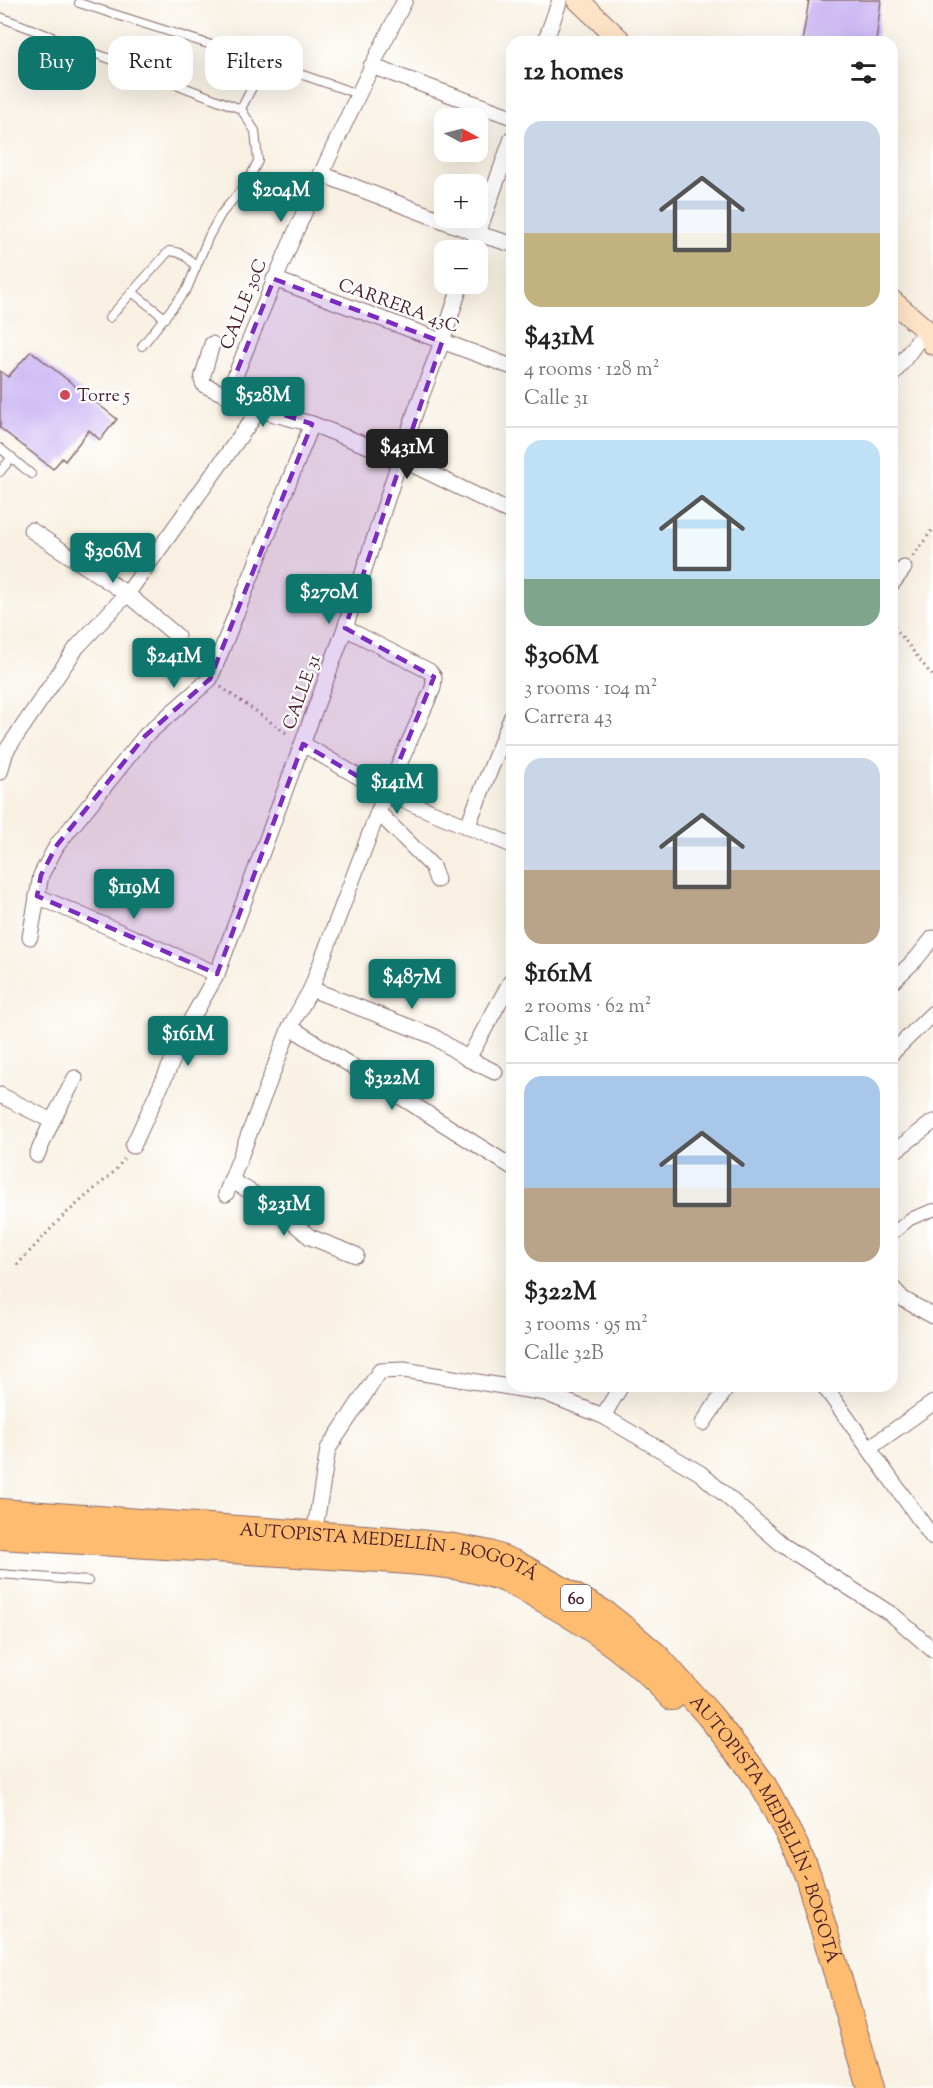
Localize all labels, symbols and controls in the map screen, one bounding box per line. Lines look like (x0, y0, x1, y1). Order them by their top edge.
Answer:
chip: Buy (18, 36, 96, 90)
chip: Rent (108, 36, 193, 90)
chip: Filters (205, 36, 303, 90)
text: 12 homes (524, 54, 623, 91)
icon: filters (847, 56, 880, 89)
north arrow (434, 108, 488, 162)
map controls (434, 108, 488, 294)
icon: home (648, 160, 756, 268)
pin: $204M (239, 172, 323, 223)
button: + (434, 174, 488, 228)
text: $204M (252, 177, 310, 206)
button: − (434, 240, 488, 294)
street label: CALLE 30C (215, 255, 275, 354)
street label: CARRERA 43C (334, 273, 463, 341)
text: $431M (524, 319, 594, 356)
text: 4 rooms · 128 m² (524, 356, 659, 385)
pin: $528M (221, 377, 305, 428)
text: $528M (235, 382, 291, 411)
place label: Torre 5 (77, 384, 130, 410)
text: Calle 31 (524, 385, 588, 414)
marker: Torre 5 (58, 388, 72, 402)
pin: $431M (365, 429, 449, 480)
text: $431M (380, 434, 434, 463)
icon: home (648, 479, 756, 587)
pin: $306M (71, 533, 155, 584)
text: $306M (84, 538, 142, 567)
pin: $270M (287, 574, 371, 625)
text: $270M (300, 579, 358, 608)
pin: $241M (132, 638, 216, 689)
text: $306M (524, 638, 599, 675)
text: $241M (146, 643, 202, 672)
street label: CALLE 31 (277, 652, 328, 734)
text: 3 rooms · 104 m² (524, 675, 658, 704)
text: Carrera 43 (524, 704, 612, 733)
pin: $141M (355, 764, 439, 815)
text: $141M (371, 769, 423, 798)
icon: home (648, 797, 756, 905)
pin: $119M (92, 869, 176, 920)
text: $119M (108, 874, 160, 903)
text: $161M (524, 956, 592, 993)
pin: $487M (370, 959, 454, 1010)
text: $487M (383, 964, 441, 993)
text: 2 rooms · 62 m² (524, 993, 652, 1022)
pin: $161M (146, 1016, 230, 1067)
text: $161M (162, 1021, 214, 1050)
text: Calle 31 (524, 1022, 588, 1051)
pin: $322M (350, 1060, 434, 1111)
text: $322M (364, 1065, 420, 1094)
icon: home (648, 1115, 756, 1223)
pin: $231M (242, 1186, 326, 1237)
text: $231M (257, 1191, 311, 1220)
text: $322M (524, 1274, 597, 1311)
text: 3 rooms · 95 m² (524, 1311, 648, 1340)
text: Calle 32B (524, 1340, 604, 1369)
street label: AUTOPISTA MEDELLÍN - BOGOTÁ (239, 1518, 542, 1589)
road number: 60 (561, 1585, 591, 1611)
street label: AUTOPISTA MEDELLÍN - BOGOTÁ (682, 1690, 844, 1967)

